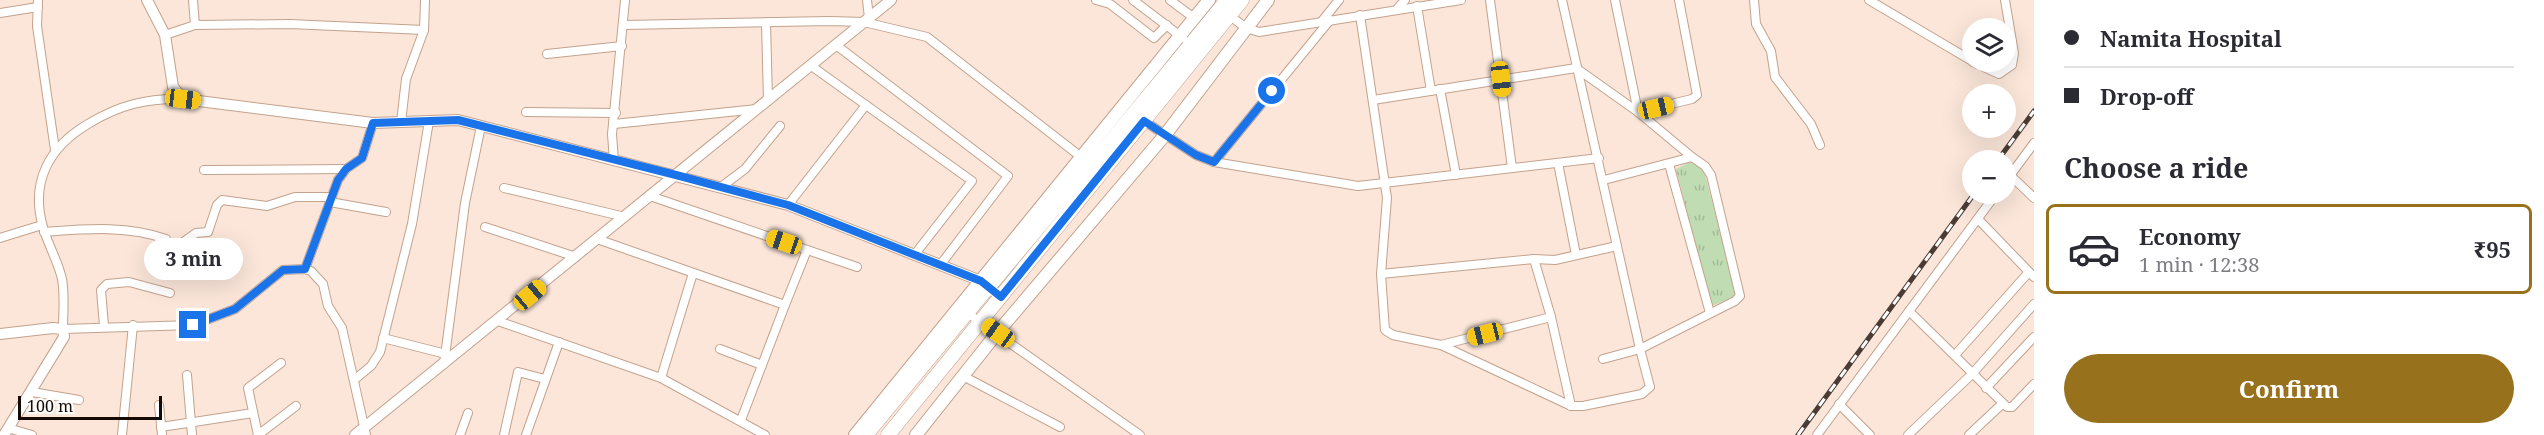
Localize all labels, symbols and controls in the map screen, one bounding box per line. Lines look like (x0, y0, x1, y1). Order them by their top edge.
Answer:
map controls (1962, 18, 2016, 204)
button: layers (1962, 18, 2016, 72)
text: Namita Hospital (2100, 23, 2282, 53)
car (1490, 60, 1512, 98)
route start (1258, 77, 1285, 104)
text: Drop-off (2100, 81, 2193, 111)
button: + (1962, 84, 2016, 138)
car (164, 88, 202, 110)
car (1636, 95, 1676, 121)
text: Choose a ride (2064, 149, 2249, 186)
button: − (1962, 150, 2016, 204)
text: Economy (2139, 221, 2241, 251)
icon: car (2067, 222, 2121, 276)
car (764, 228, 804, 256)
text: ₹95 (2474, 234, 2511, 264)
callout: 3 min (144, 238, 242, 280)
text: 3 min (165, 245, 222, 272)
text: 1 min · 12:38 (2139, 251, 2259, 278)
car (510, 277, 550, 313)
route end (179, 311, 206, 338)
car (978, 315, 1018, 351)
car (1465, 321, 1505, 347)
button: Confirm (2064, 354, 2514, 423)
scale bar (18, 393, 162, 420)
text: 100 m (27, 395, 73, 417)

